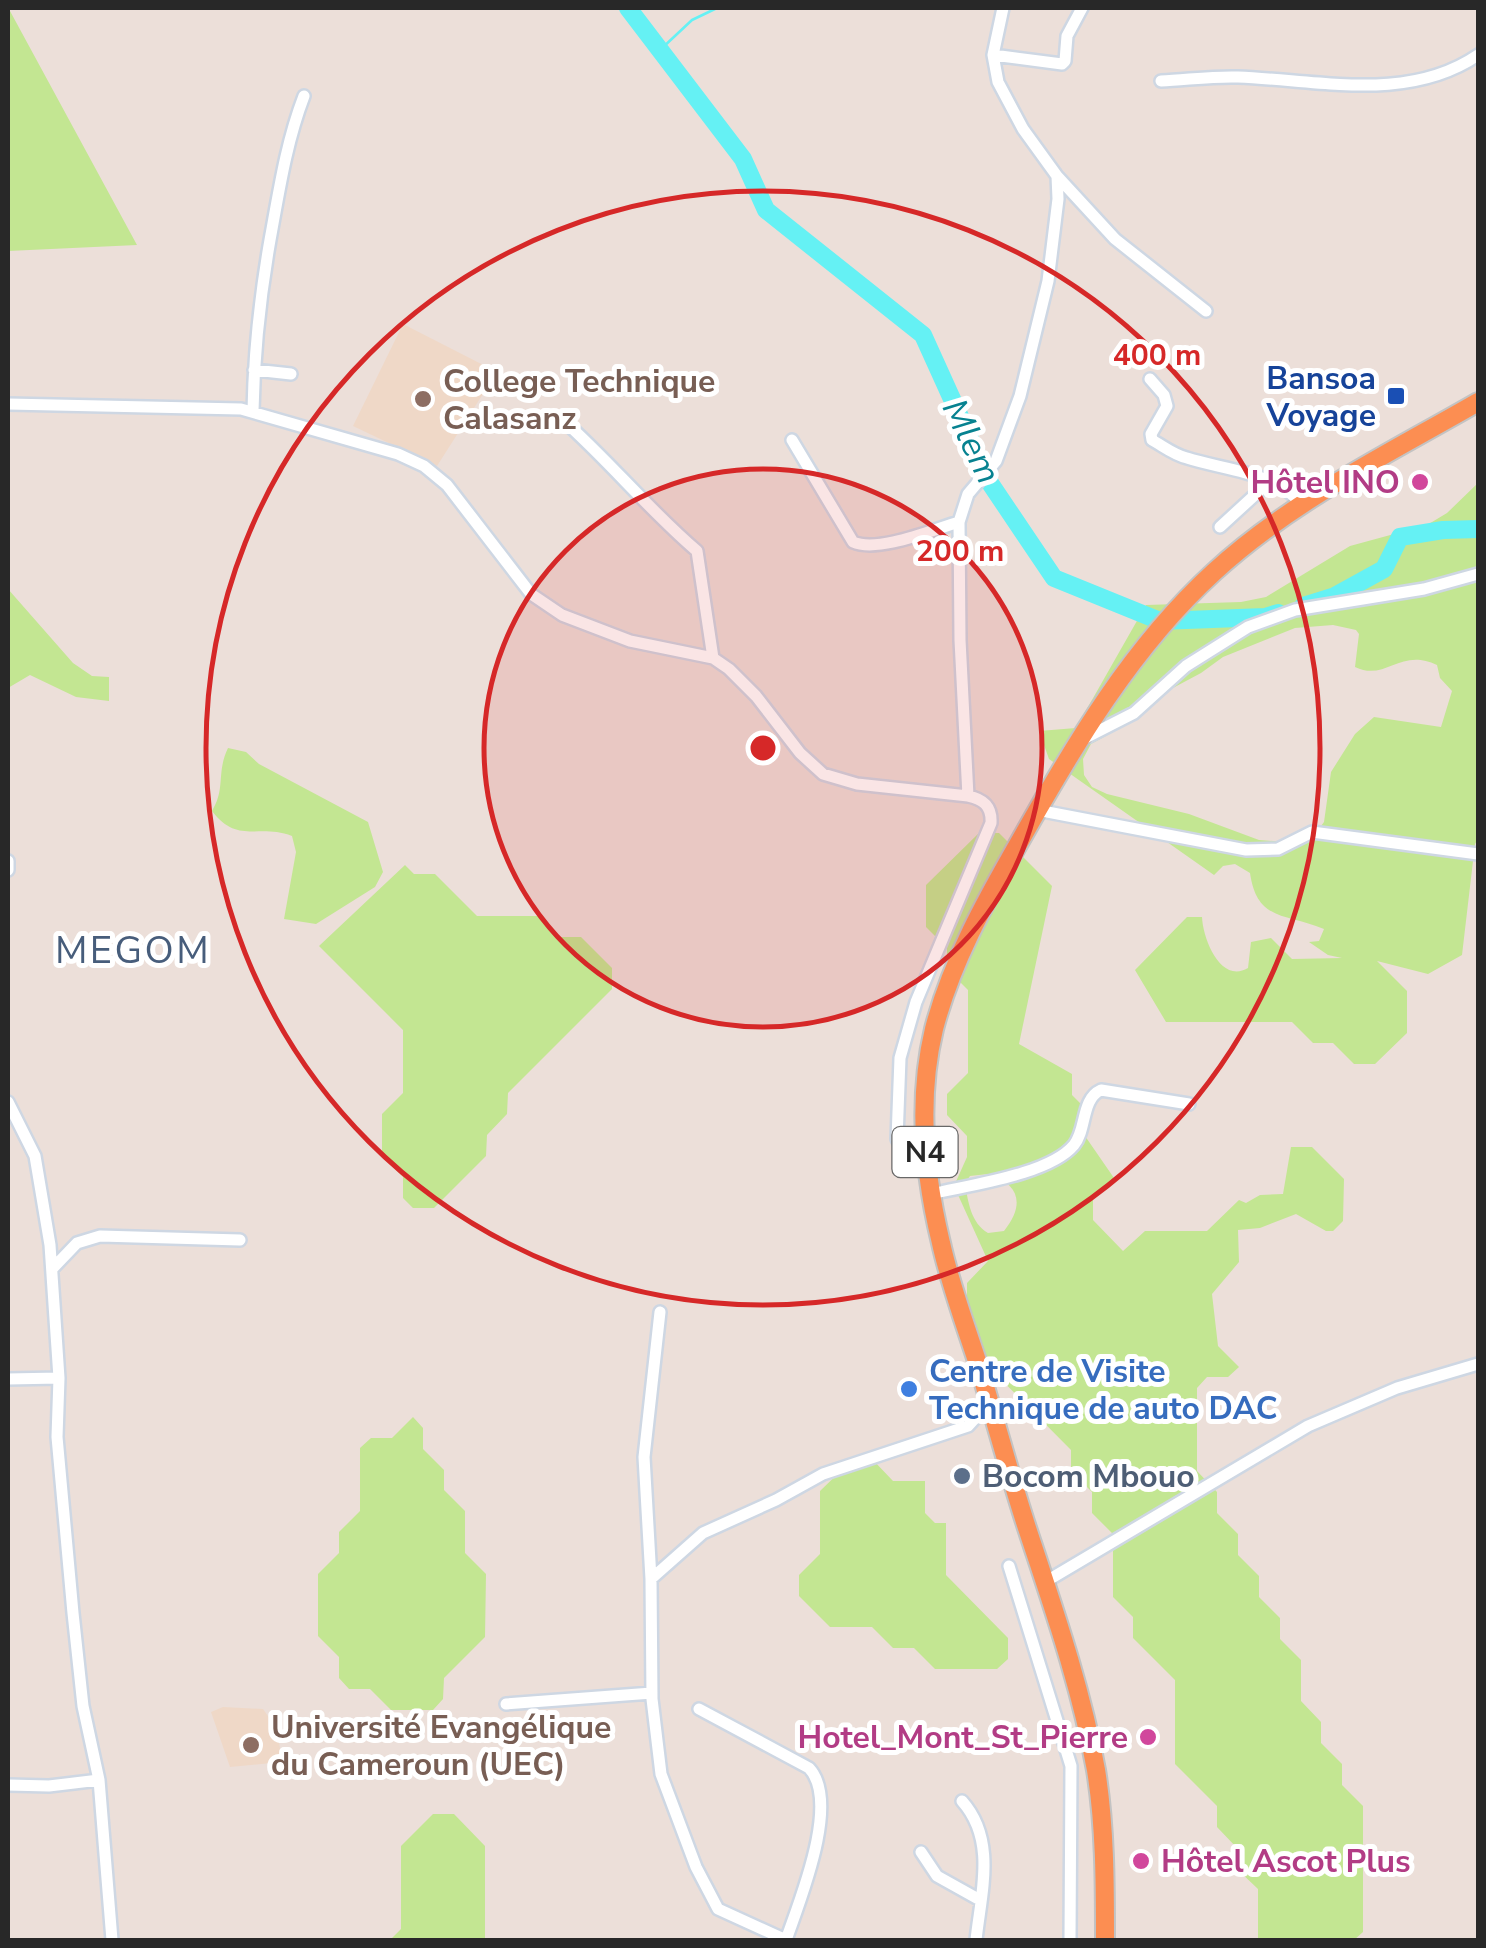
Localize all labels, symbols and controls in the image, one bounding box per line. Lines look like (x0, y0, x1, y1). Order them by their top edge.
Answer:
text: 400 m (1113, 335, 1201, 376)
place label: Bansoa Voyage (1265, 357, 1376, 437)
place label: College Technique Calasanz (443, 360, 715, 440)
marker: Bansoa Voyage (1385, 385, 1407, 407)
marker: College Technique Calasanz (412, 388, 434, 410)
water label: Mlem (931, 391, 1012, 491)
place label: Hôtel INO (1251, 461, 1400, 504)
marker: Hôtel INO (1409, 471, 1431, 493)
text: 200 m (916, 531, 1004, 572)
centre of rings (745, 730, 781, 766)
district label: MEGOM (55, 925, 211, 976)
road number: N4 (892, 1127, 958, 1177)
place label: Centre de Visite Technique de auto DAC (929, 1350, 1278, 1430)
marker: Centre de Visite Technique de auto DAC (898, 1378, 920, 1400)
place label: Bocom Mbouo (982, 1455, 1195, 1498)
marker: Bocom Mbouo (951, 1465, 973, 1487)
place label: Université Evangélique du Cameroun (UEC) (271, 1706, 611, 1786)
place label: Hotel_Mont_St_Pierre (797, 1716, 1128, 1759)
marker: Hotel_Mont_St_Pierre (1137, 1726, 1159, 1748)
marker: Université Evangélique du Cameroun (UEC) (240, 1734, 262, 1756)
place label: Hôtel Ascot Plus (1161, 1840, 1411, 1883)
marker: Hôtel Ascot Plus (1130, 1850, 1152, 1872)

